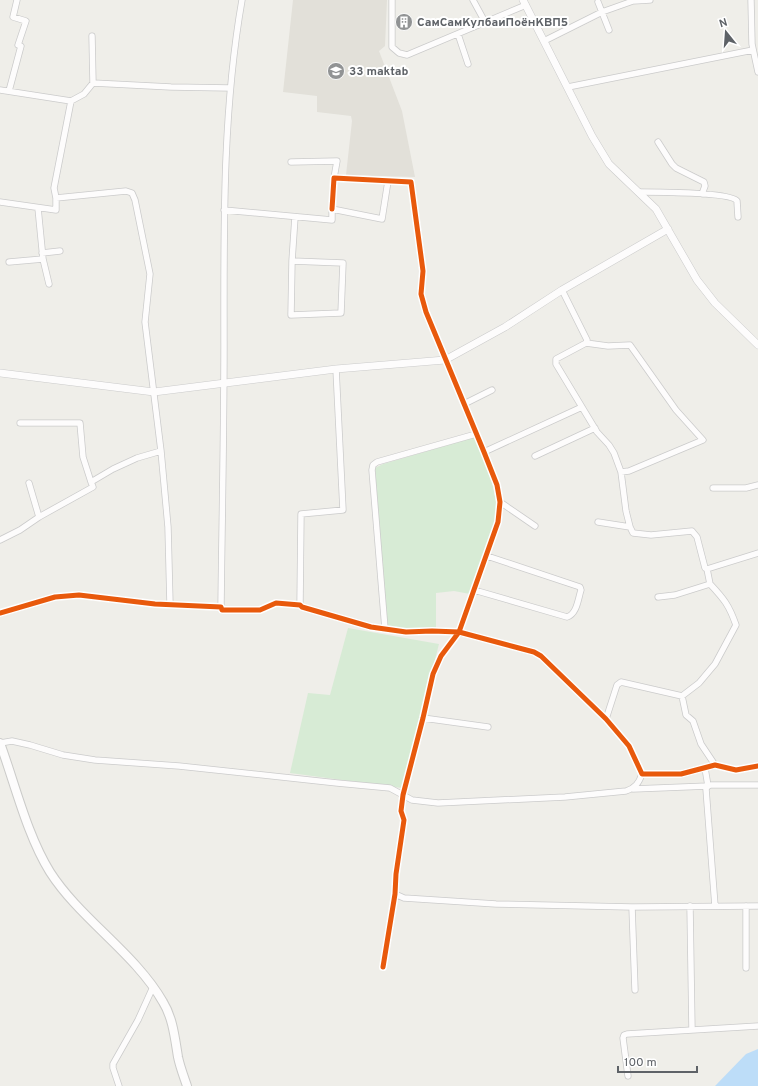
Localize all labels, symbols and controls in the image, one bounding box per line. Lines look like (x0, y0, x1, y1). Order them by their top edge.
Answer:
building icon: СамСамКулбаиПоёнКВП5 (394, 12, 414, 32)
north arrow (706, 12, 746, 52)
place label: СамСамКулбаиПоёнКВП5 (417, 15, 568, 31)
text: N (718, 16, 729, 31)
school or university icon: 33 maktab (326, 61, 346, 81)
place label: 33 maktab (349, 64, 409, 80)
scale bar (618, 1048, 697, 1074)
text: 100 m (624, 1055, 657, 1071)

